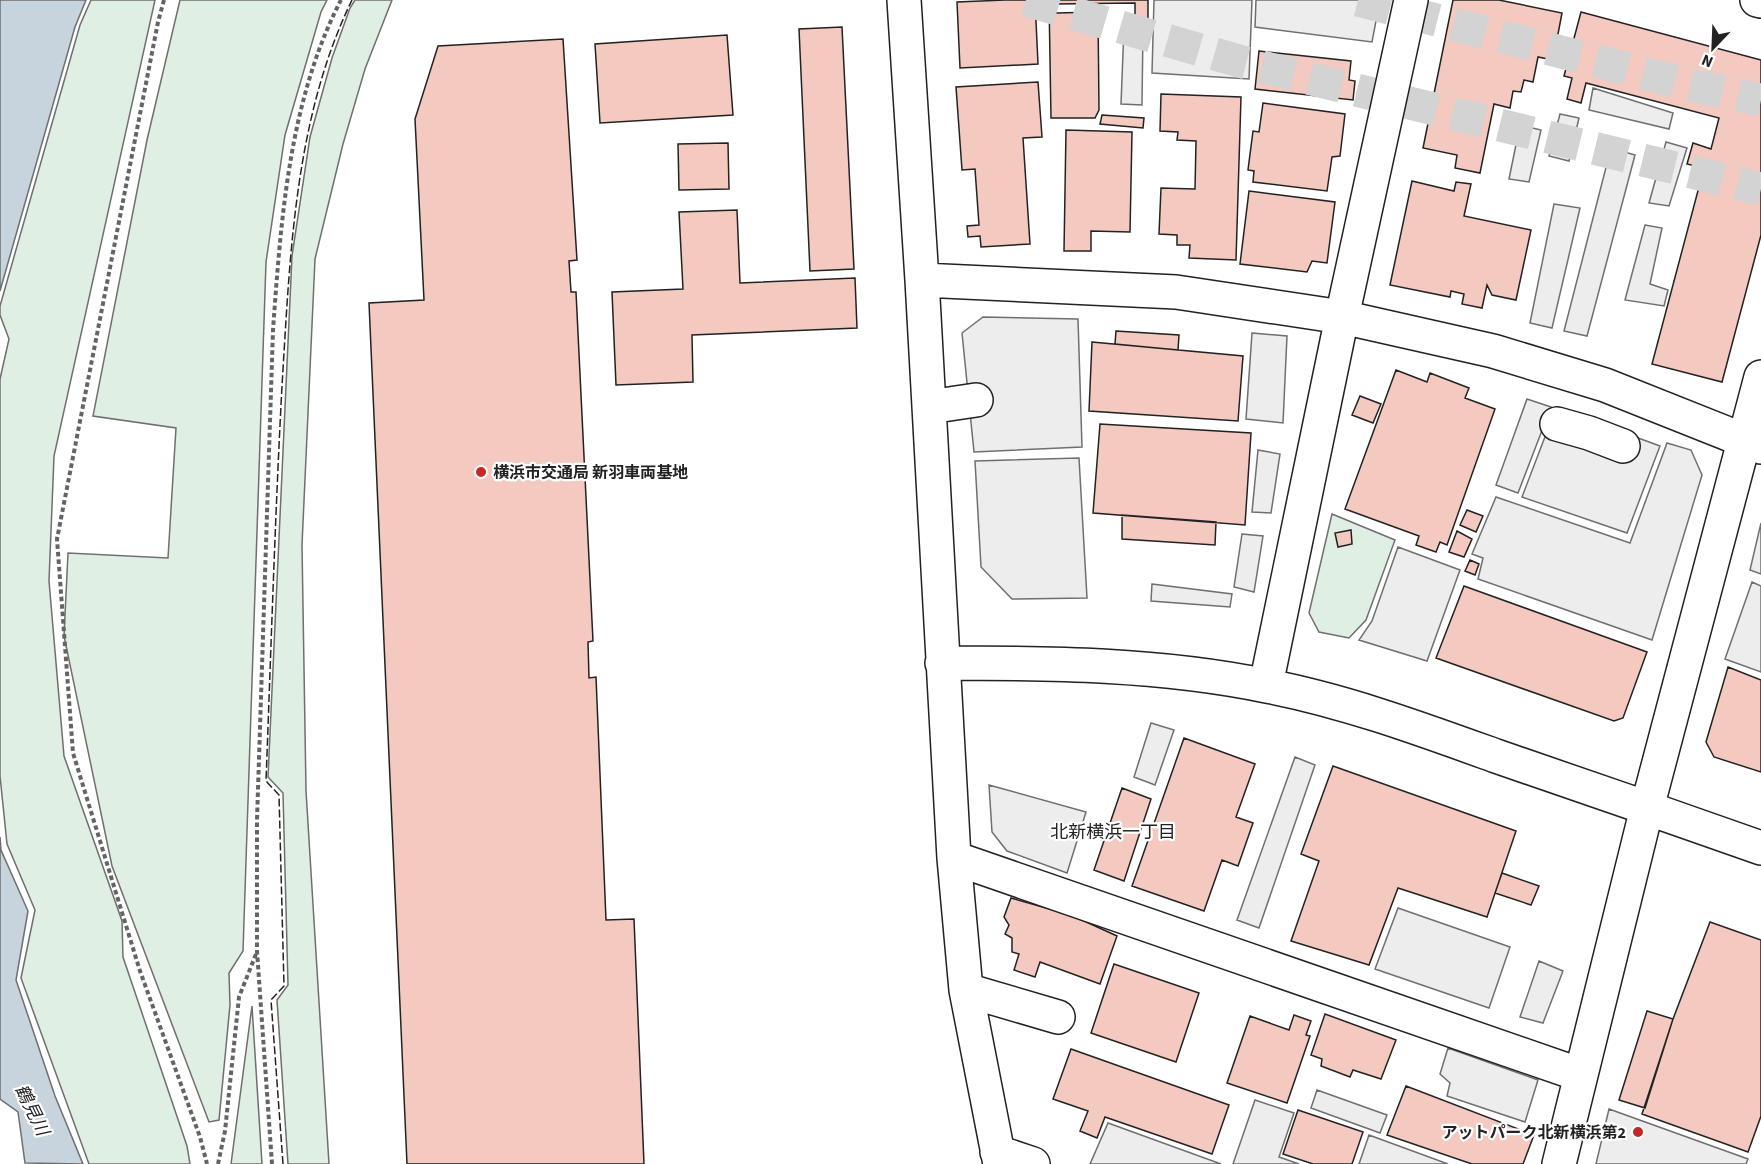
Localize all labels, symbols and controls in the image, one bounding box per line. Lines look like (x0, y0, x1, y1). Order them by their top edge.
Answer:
north arrow (1683, 18, 1743, 78)
text: N (1698, 49, 1717, 73)
place label: 横浜市交通局 新羽車両基地 (493, 462, 688, 484)
marker: 横浜市交通局 新羽車両基地 (474, 465, 488, 479)
district label: 北新横浜一丁目 (1050, 820, 1176, 845)
water label: 鶴見川 (8, 1080, 55, 1142)
place label: アットパーク北新横浜第2 (1442, 1122, 1626, 1144)
marker: アットパーク北新横浜第2 (1631, 1125, 1645, 1139)

